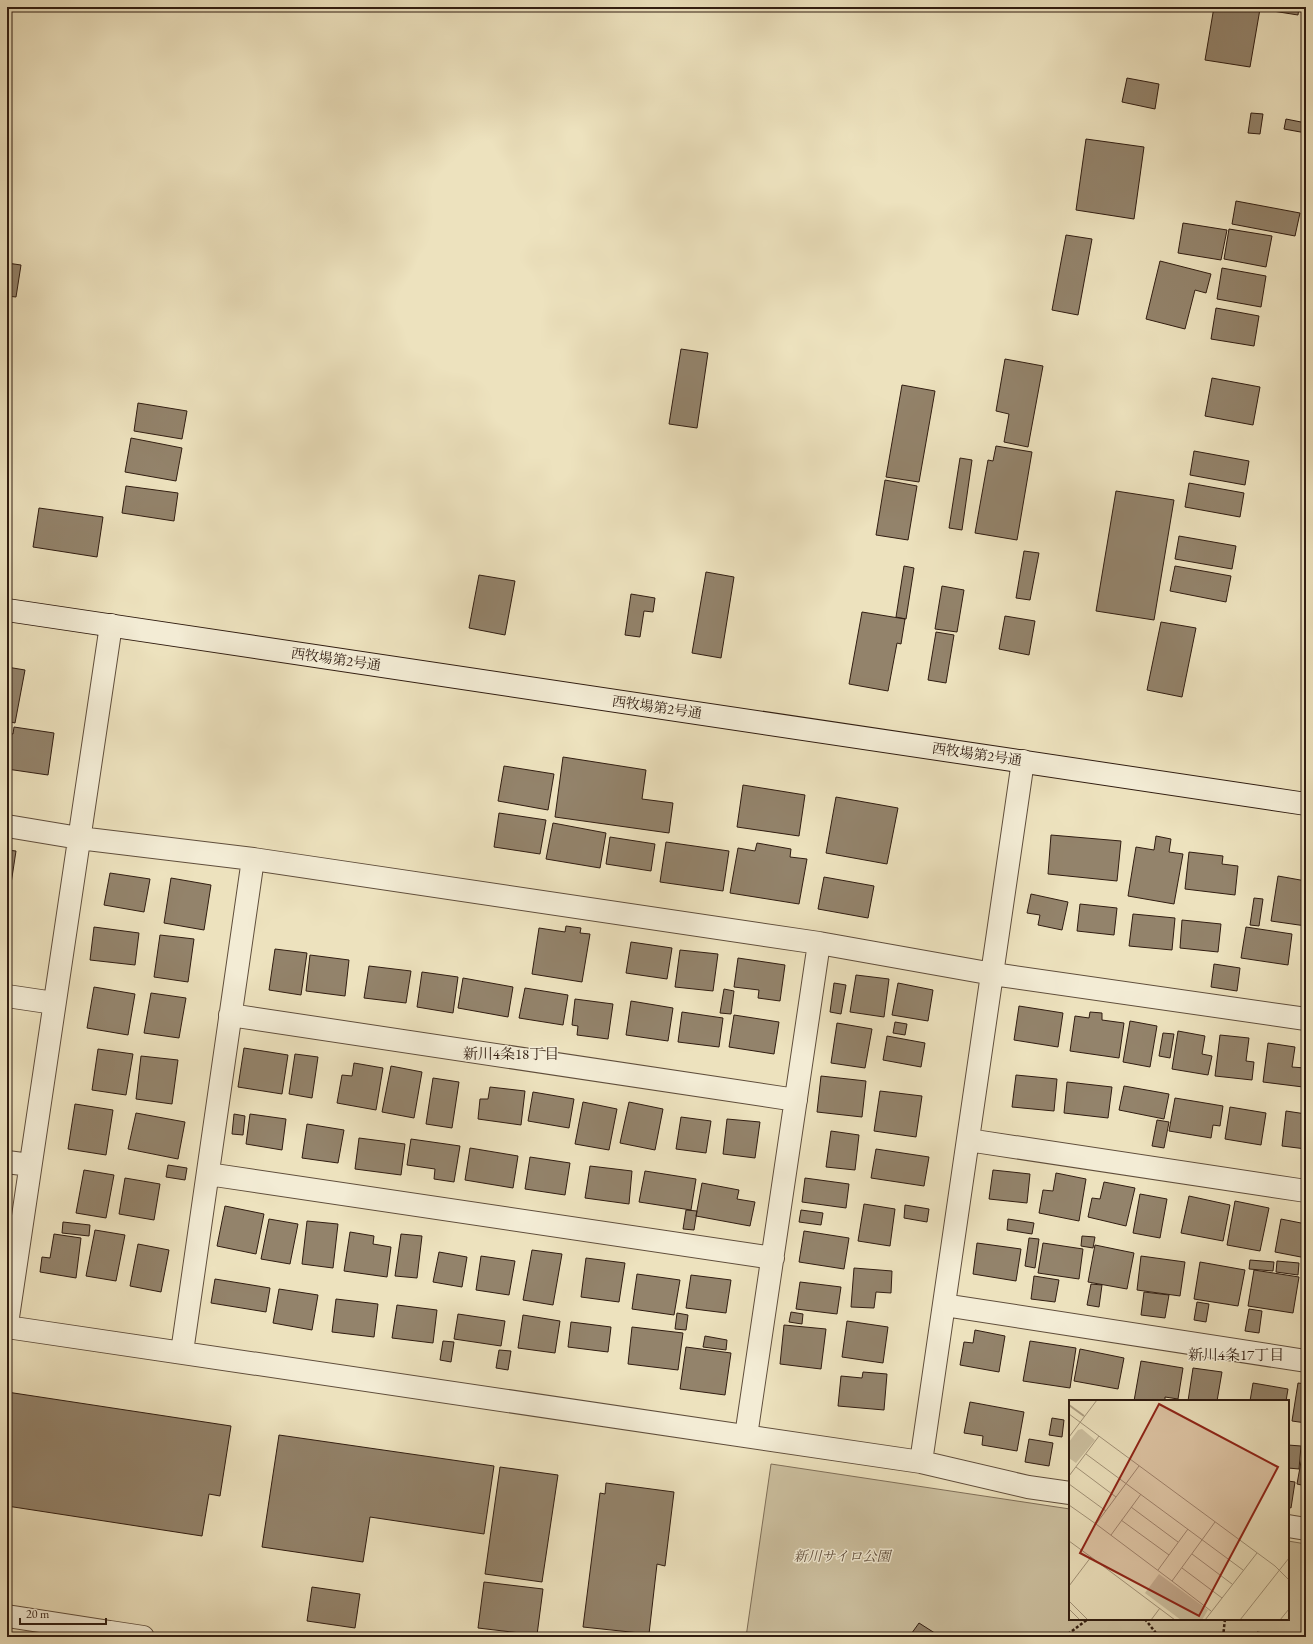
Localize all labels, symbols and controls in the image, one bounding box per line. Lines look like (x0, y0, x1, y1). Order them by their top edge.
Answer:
street label: 西牧場第2号通 (290, 644, 382, 674)
street label: 西牧場第2号通 (611, 692, 703, 722)
street label: 西牧場第2号通 (931, 739, 1023, 769)
district label: 新川4条18丁目 (463, 1044, 559, 1063)
district label: 新川4条17丁目 (1188, 1345, 1284, 1364)
inset map (1069, 1400, 1289, 1620)
park label: 新川サイロ公園 (793, 1547, 893, 1565)
scale bar (20, 1600, 106, 1626)
text: 20 m (26, 1606, 50, 1622)

